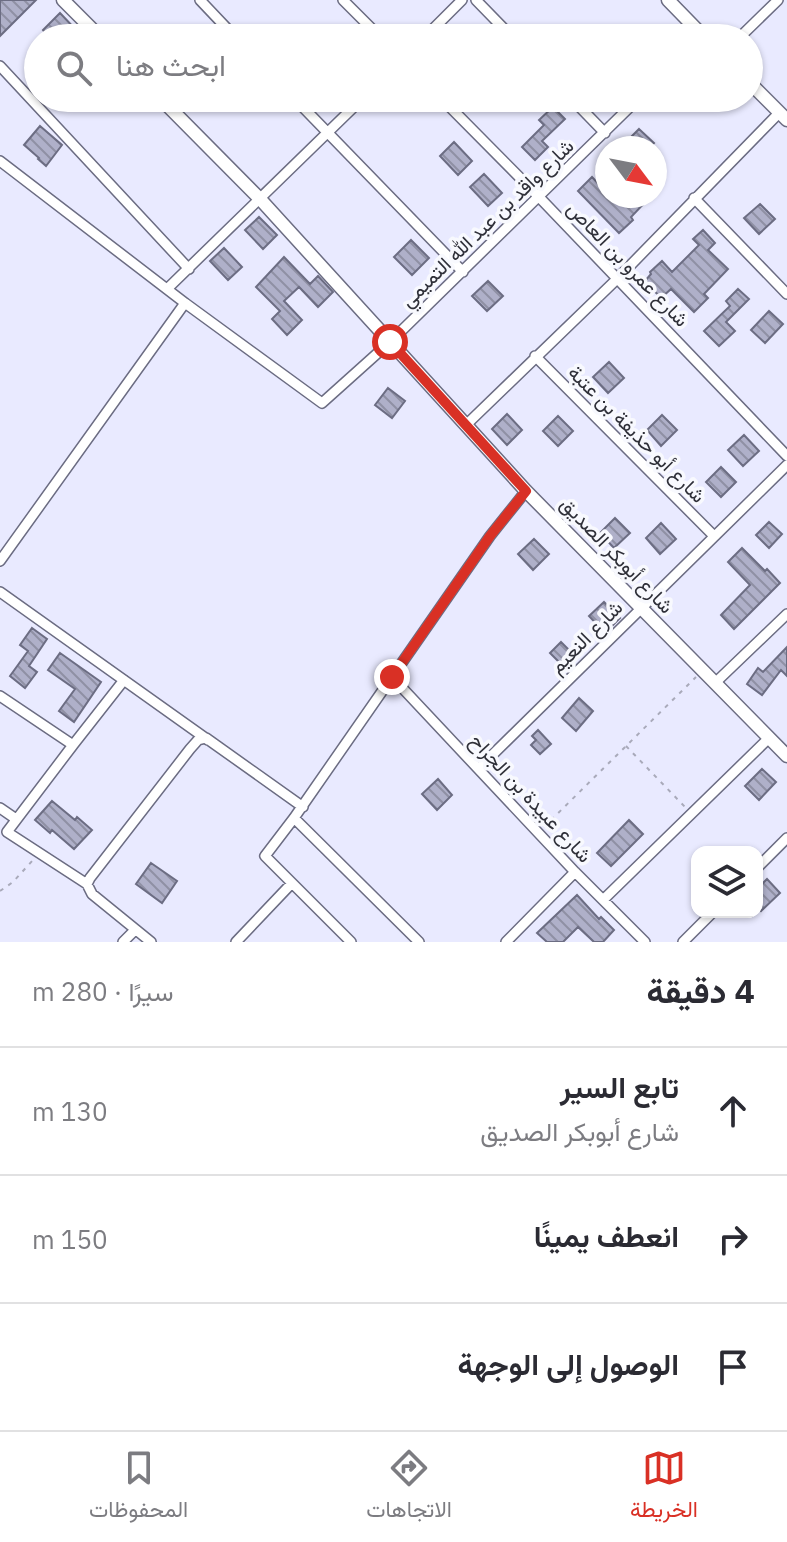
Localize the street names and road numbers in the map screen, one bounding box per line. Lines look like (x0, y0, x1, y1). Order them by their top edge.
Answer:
street label: شارع واقد بن عبد الله التميمي (394, 132, 582, 316)
street label: شارع عمرو بن العاص (561, 195, 695, 333)
street label: شارع أبو حذيفة بن عتبة (562, 359, 712, 509)
street label: شارع أبوبكر الصديق (554, 490, 680, 620)
street label: شارع النعيم (543, 594, 629, 680)
street label: شارع عبيدة بن الجراح (464, 727, 598, 869)

